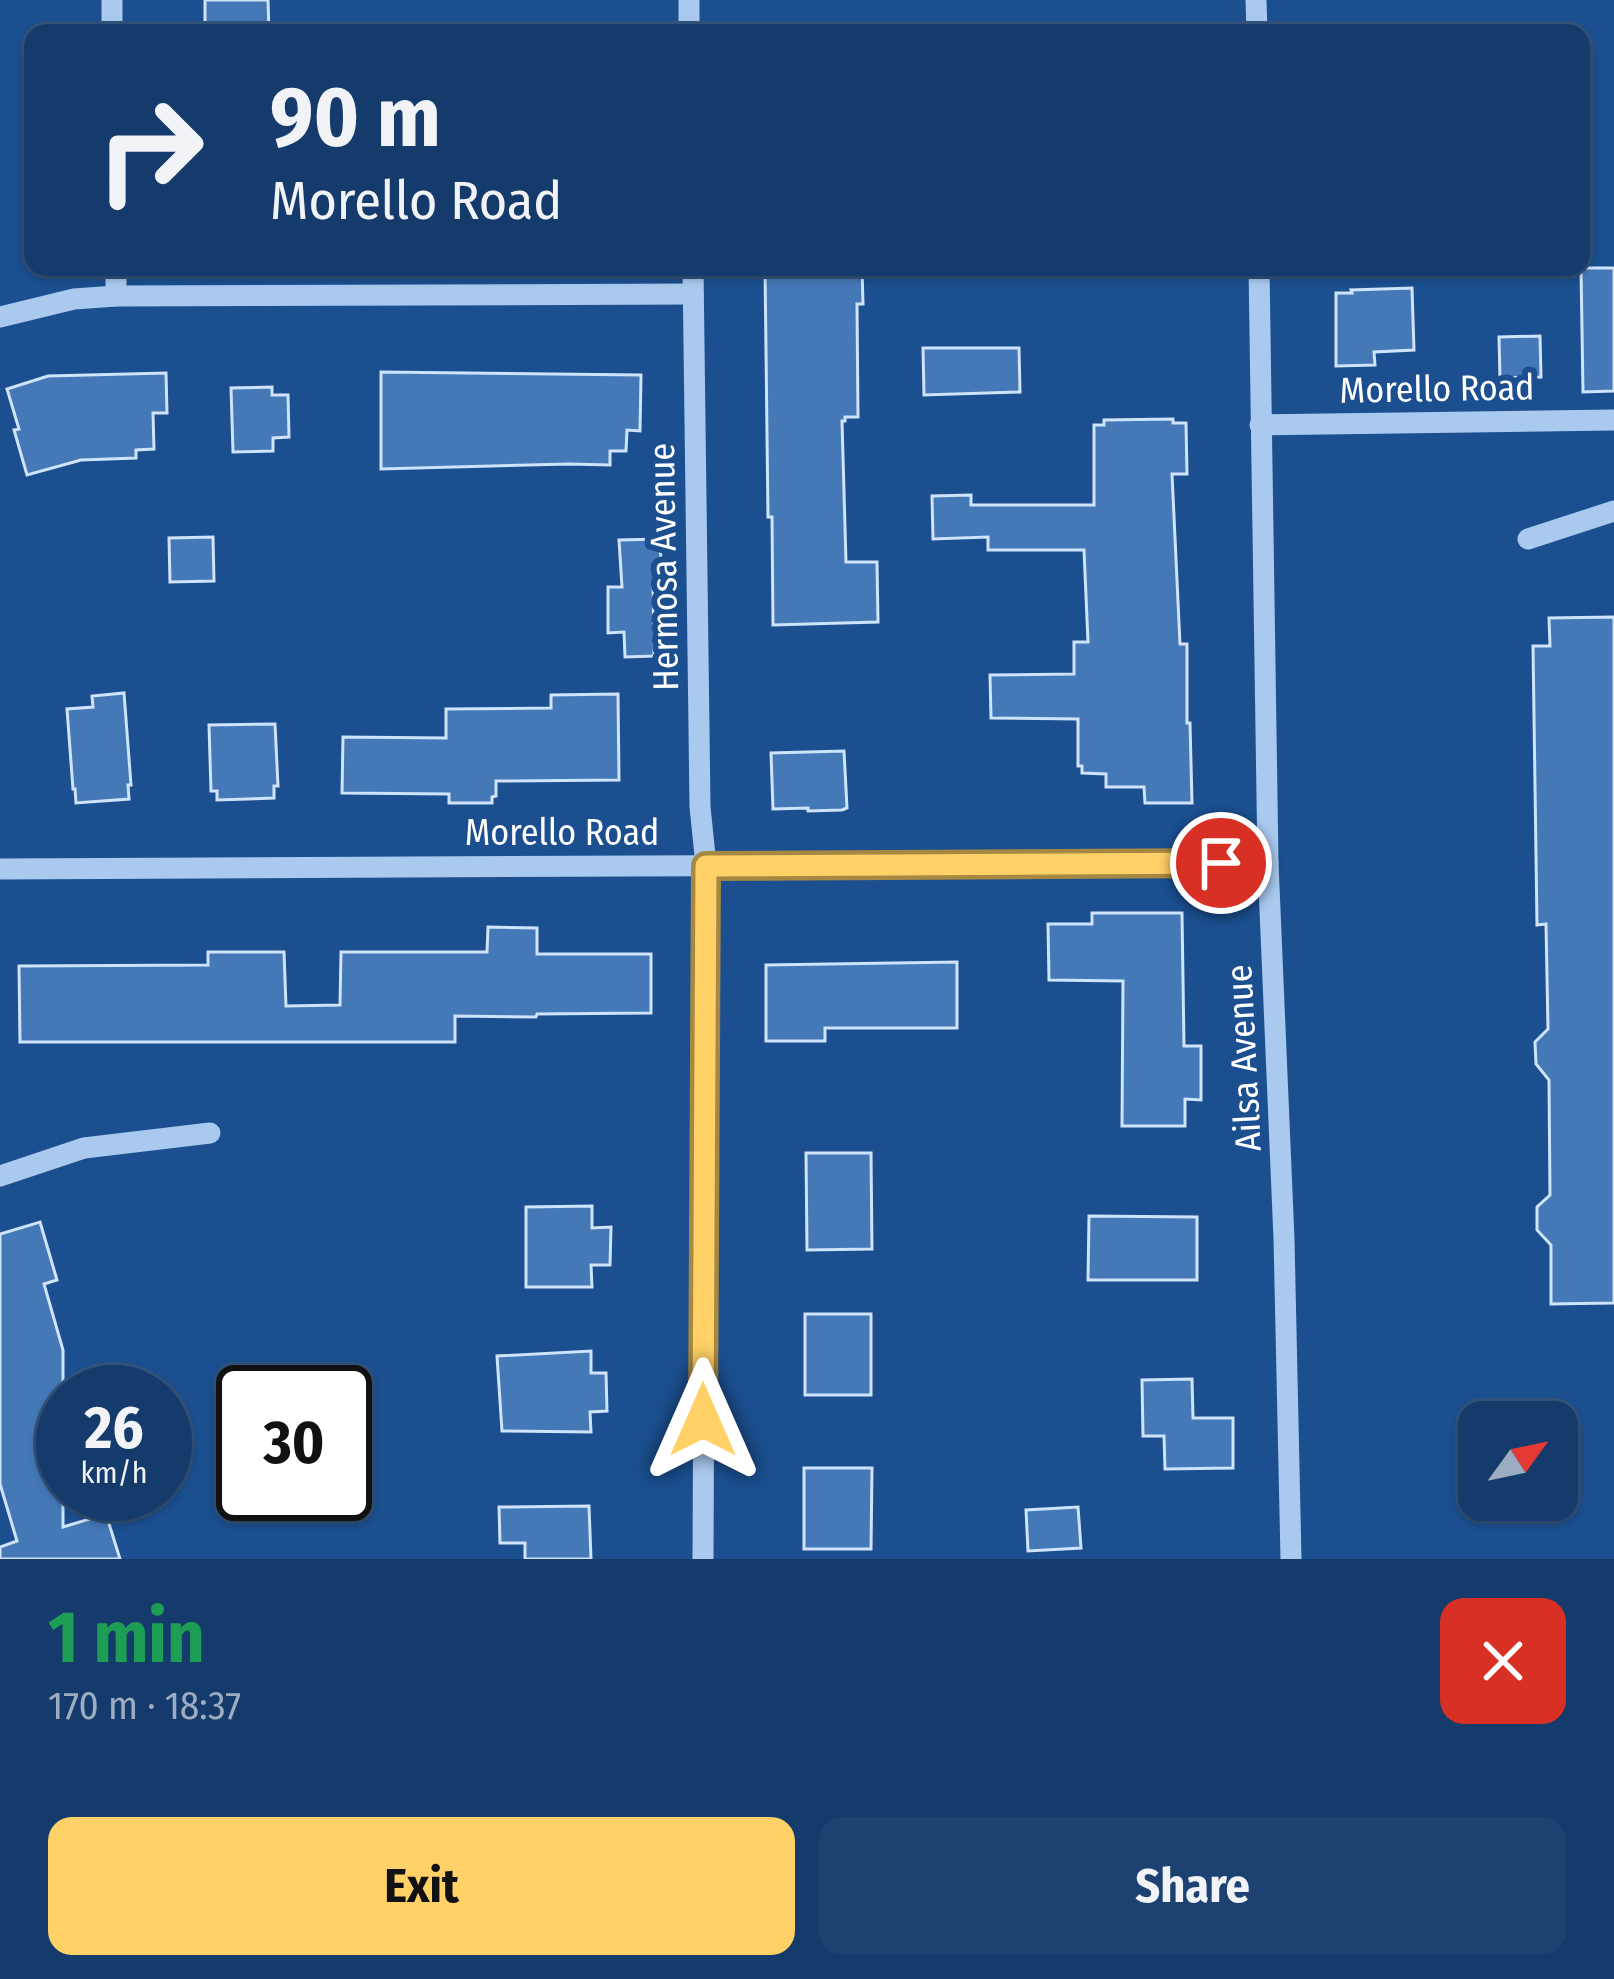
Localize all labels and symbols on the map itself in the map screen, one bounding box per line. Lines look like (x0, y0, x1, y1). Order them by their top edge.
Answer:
street label: Morello Road (1339, 365, 1535, 413)
street label: Hermosa Avenue (640, 443, 688, 691)
street label: Morello Road (465, 811, 659, 855)
pin (1170, 812, 1272, 914)
street label: Ailsa Avenue (1217, 964, 1271, 1152)
position arrow (640, 1357, 766, 1483)
speed limit sign: 30 (216, 1365, 372, 1521)
north arrow (1458, 1401, 1578, 1521)

